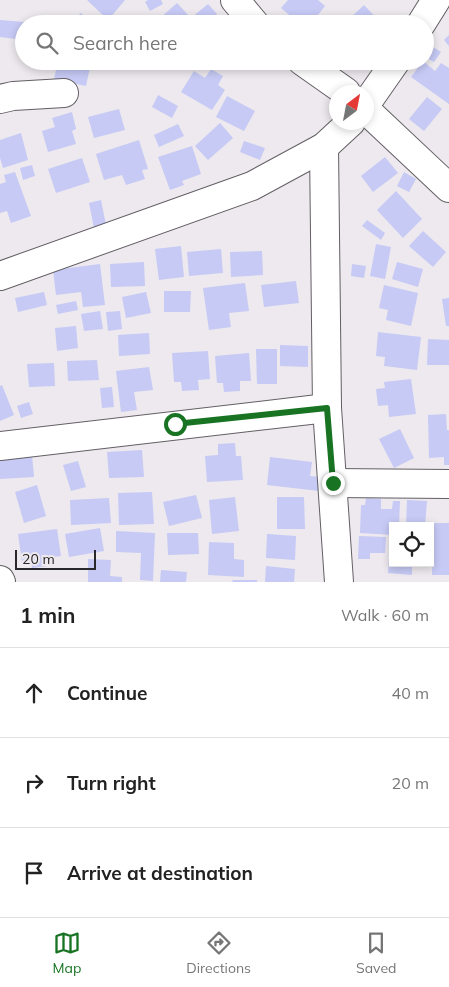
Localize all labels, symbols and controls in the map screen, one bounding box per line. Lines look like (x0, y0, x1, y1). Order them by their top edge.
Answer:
search box (15, 15, 434, 70)
icon: search (33, 29, 61, 57)
text: Search here (73, 31, 177, 55)
north arrow (329, 85, 374, 130)
route start (164, 413, 187, 436)
route end (322, 472, 345, 495)
map controls (389, 522, 434, 567)
button: locate (389, 522, 434, 567)
scale bar (15, 547, 96, 570)
text: 20 m (22, 550, 55, 568)
text: 1 min (20, 602, 75, 628)
text: Walk · 60 m (341, 605, 429, 625)
icon: ahead (20, 679, 48, 707)
text: Continue (67, 681, 147, 705)
text: 40 m (392, 683, 429, 703)
icon: right (20, 769, 48, 797)
text: Turn right (67, 771, 156, 795)
text: 20 m (392, 773, 429, 793)
icon: arrive (20, 859, 48, 887)
text: Arrive at destination (67, 861, 253, 885)
tab: Map (53, 929, 81, 977)
tab: Directions (186, 929, 251, 977)
tab: Saved (356, 929, 396, 977)

